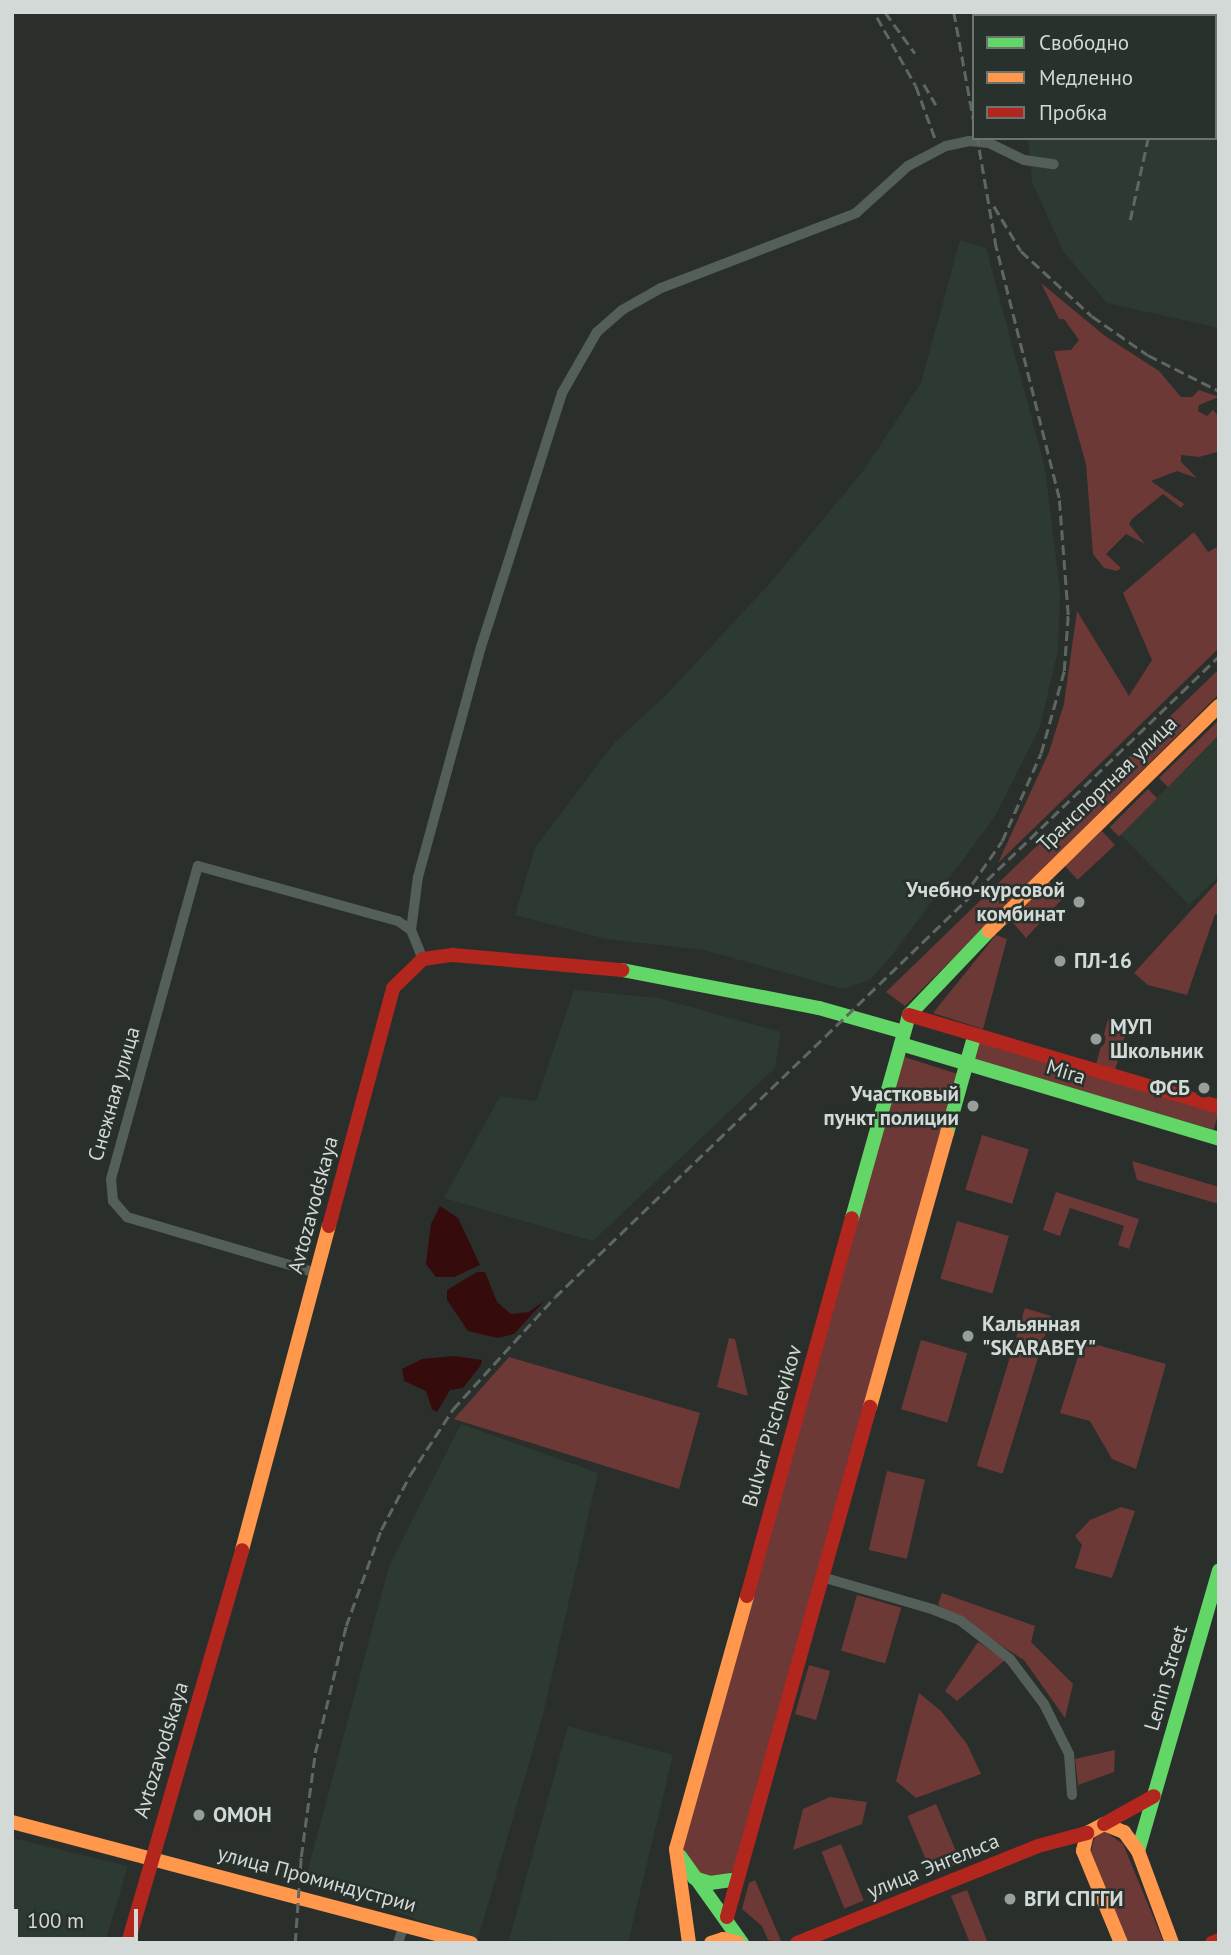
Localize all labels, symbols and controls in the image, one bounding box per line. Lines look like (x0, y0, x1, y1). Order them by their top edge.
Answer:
legend (972, 14, 1217, 140)
text: Свободно (1039, 29, 1129, 56)
text: Медленно (1039, 64, 1133, 91)
text: Пробка (1039, 99, 1107, 126)
street label: Транспортная улица (1032, 711, 1182, 857)
place label: Учебно-курсовой комбинат (906, 877, 1065, 927)
marker: Учебно-курсовой комбинат (1071, 894, 1087, 910)
place label: ПЛ-16 (1074, 948, 1132, 974)
marker: ПЛ-16 (1052, 953, 1068, 969)
place label: МУП Школьник (1110, 1014, 1203, 1064)
street label: Снежная улица (83, 1024, 145, 1164)
marker: МУП Школьник (1088, 1031, 1104, 1047)
street label: Mira (1043, 1054, 1089, 1090)
place label: ФСБ (1149, 1075, 1190, 1101)
marker: ФСБ (1196, 1080, 1212, 1096)
place label: Участковый пункт полиции (823, 1081, 959, 1131)
marker: Участковый пункт полиции (965, 1098, 981, 1114)
street label: Avtozavodskaya (283, 1134, 343, 1276)
place label: Кальянная "SKARABEY" (982, 1311, 1096, 1361)
marker: Кальянная "SKARABEY" (960, 1328, 976, 1344)
street label: Bulvar Pischevikov (737, 1342, 807, 1510)
street label: Lenin Street (1139, 1623, 1193, 1733)
street label: Avtozavodskaya (128, 1679, 194, 1821)
place label: ОМОН (213, 1802, 272, 1828)
marker: ОМОН (191, 1807, 207, 1823)
street label: улица Энгельса (863, 1828, 1003, 1904)
street label: улица Проминдустрии (215, 1840, 419, 1918)
place label: ВГИ СПГГИ (1024, 1886, 1124, 1912)
marker: ВГИ СПГГИ (1002, 1891, 1018, 1907)
scale bar (18, 1896, 142, 1940)
text: 100 m (27, 1907, 84, 1934)

